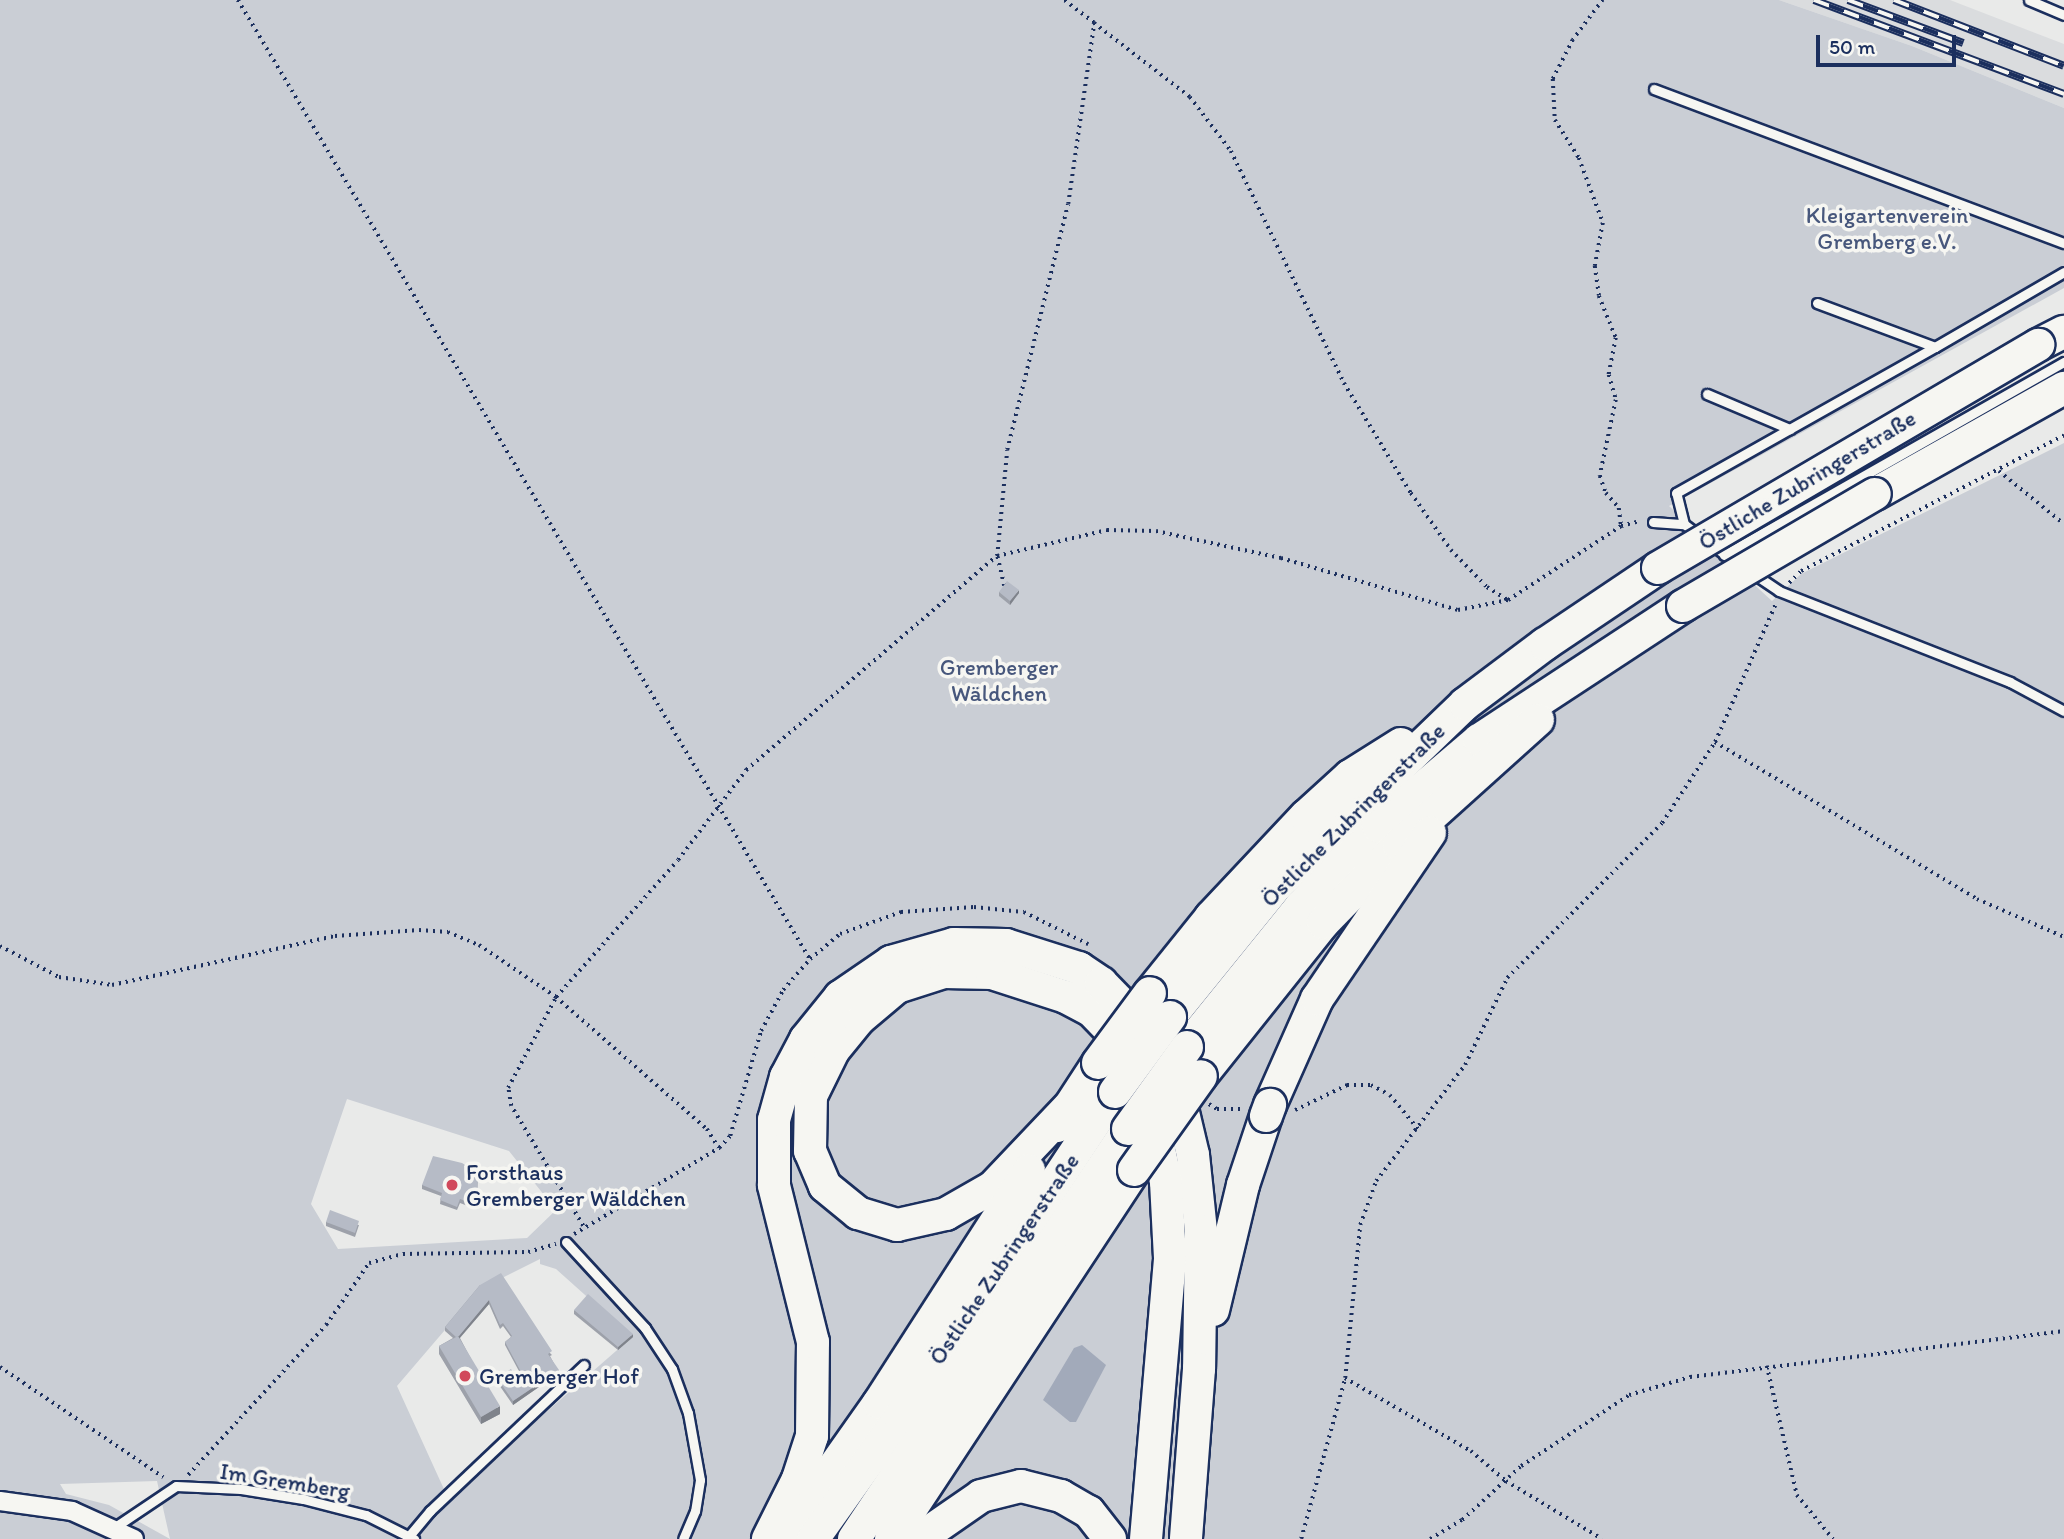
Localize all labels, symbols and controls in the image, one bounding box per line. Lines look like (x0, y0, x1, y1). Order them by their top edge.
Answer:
scale bar (1819, 21, 1959, 65)
text: 50 m (1829, 34, 1875, 59)
park label: Kleigartenverein Gremberg e.V. (1806, 201, 1968, 255)
street label: Östliche Zubringerstraße (1694, 404, 1920, 556)
park label: Gremberger Wäldchen (940, 653, 1058, 707)
street label: Östliche Zubringerstraße (1256, 718, 1450, 912)
street label: Östliche Zubringerstraße (923, 1148, 1085, 1370)
place label: Forsthaus Gremberger Wäldchen (466, 1158, 686, 1212)
marker: Forsthaus Gremberger Wäldchen (444, 1177, 460, 1193)
place label: Gremberger Hof (479, 1362, 639, 1390)
marker: Gremberger Hof (457, 1368, 473, 1384)
street label: Im Gremberg (218, 1457, 352, 1505)

